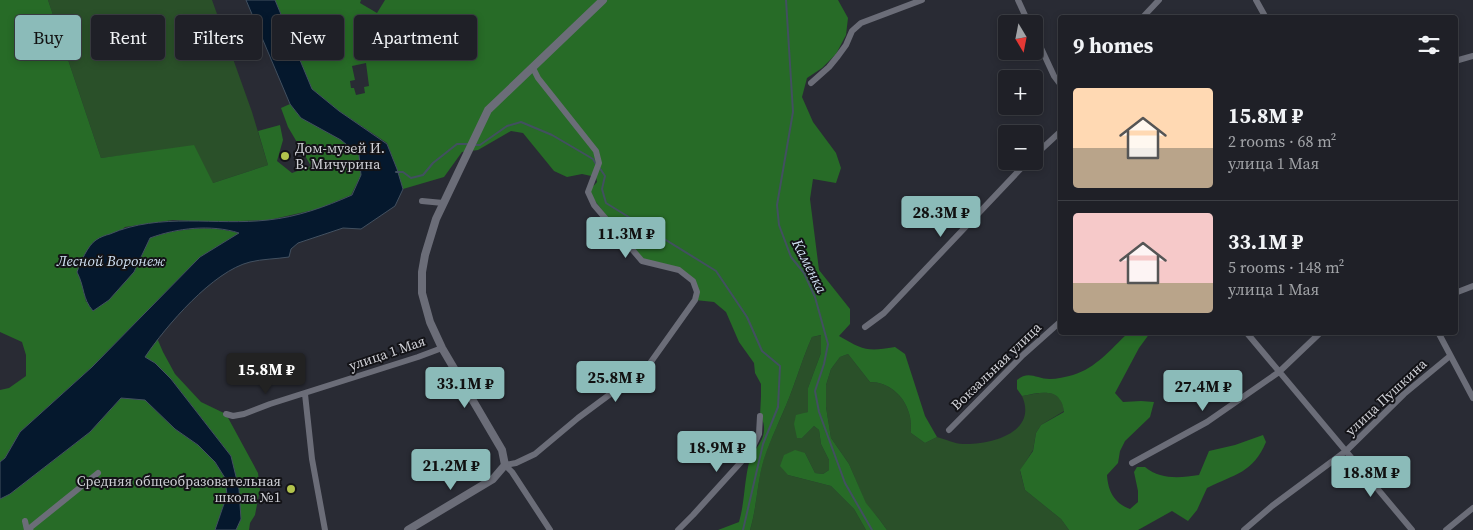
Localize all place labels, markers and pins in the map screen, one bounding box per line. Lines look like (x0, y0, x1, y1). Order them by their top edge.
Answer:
place label: Дом-музей И. В. Мичурина (295, 138, 385, 174)
marker: Дом-музей И. В. Мичурина (279, 150, 291, 162)
pin: 28.3M ₽ (895, 196, 987, 238)
pin: 11.3M ₽ (580, 216, 672, 259)
pin: 15.8M ₽ (220, 352, 312, 395)
pin: 25.8M ₽ (570, 360, 662, 403)
pin: 33.1M ₽ (419, 366, 511, 409)
pin: 27.4M ₽ (1157, 370, 1249, 412)
pin: 18.9M ₽ (671, 430, 763, 473)
pin: 21.2M ₽ (405, 448, 497, 491)
pin: 18.8M ₽ (1325, 456, 1417, 498)
place label: Средняя общеобразовательная школа №1 (77, 471, 281, 507)
marker: Средняя общеобразовательная школа №1 (285, 483, 297, 495)

